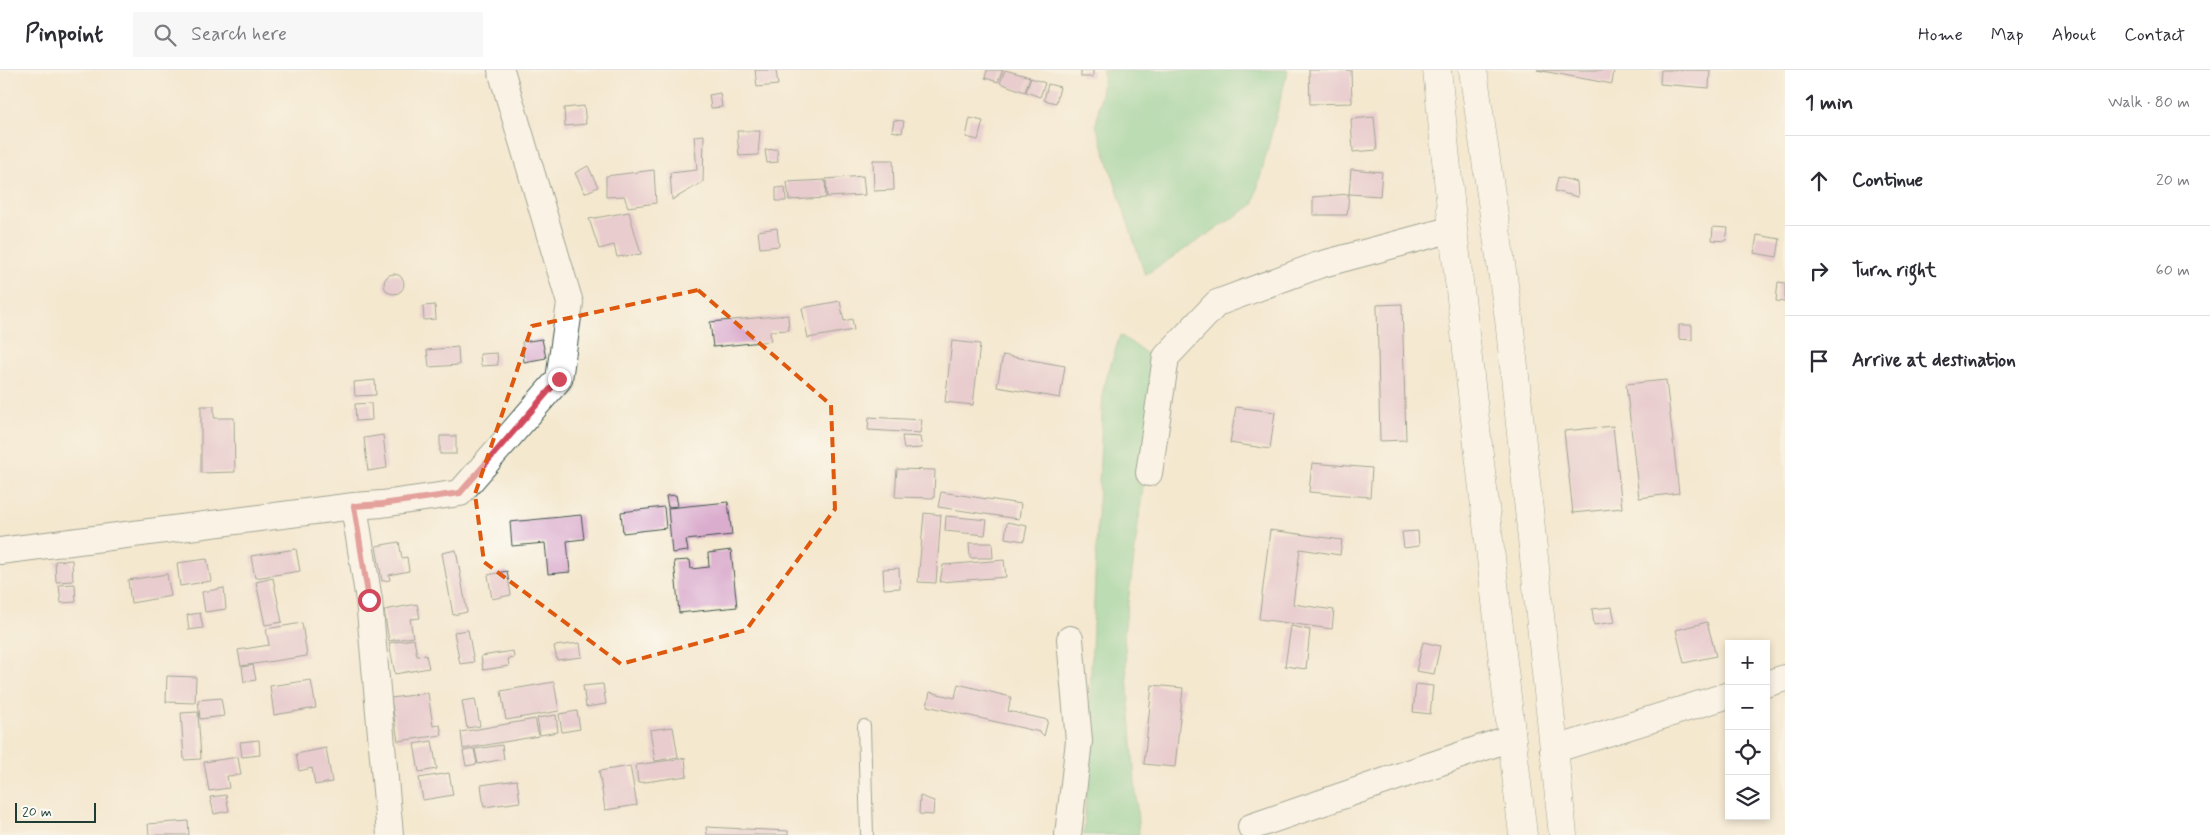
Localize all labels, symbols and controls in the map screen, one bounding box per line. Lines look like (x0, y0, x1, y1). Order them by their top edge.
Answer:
search box (133, 12, 483, 57)
text: Pinpoint (25, 19, 103, 50)
icon: search (151, 21, 179, 49)
text: Search here (191, 22, 287, 47)
text: Home (1918, 23, 1963, 47)
text: Map (1991, 23, 2024, 47)
text: About (2052, 23, 2096, 47)
text: Contact (2124, 23, 2185, 47)
text: 1 min (1805, 89, 1853, 117)
text: Walk · 80 m (2108, 92, 2190, 113)
icon: ahead (1805, 167, 1833, 195)
text: Continue (1852, 168, 1923, 193)
text: 20 m (2156, 170, 2190, 191)
icon: right (1805, 257, 1833, 285)
text: Turn right (1852, 258, 1936, 283)
text: 60 m (2156, 260, 2190, 281)
icon: arrive (1805, 347, 1833, 375)
text: Arrive at destination (1852, 348, 2016, 373)
route end (548, 368, 571, 391)
route start (358, 589, 381, 612)
map controls (1725, 640, 1770, 820)
button: + (1725, 640, 1770, 685)
button: − (1725, 685, 1770, 730)
button: locate (1725, 730, 1770, 775)
button: layers (1725, 775, 1770, 820)
scale bar (15, 800, 96, 823)
text: 20 m (22, 803, 52, 821)

